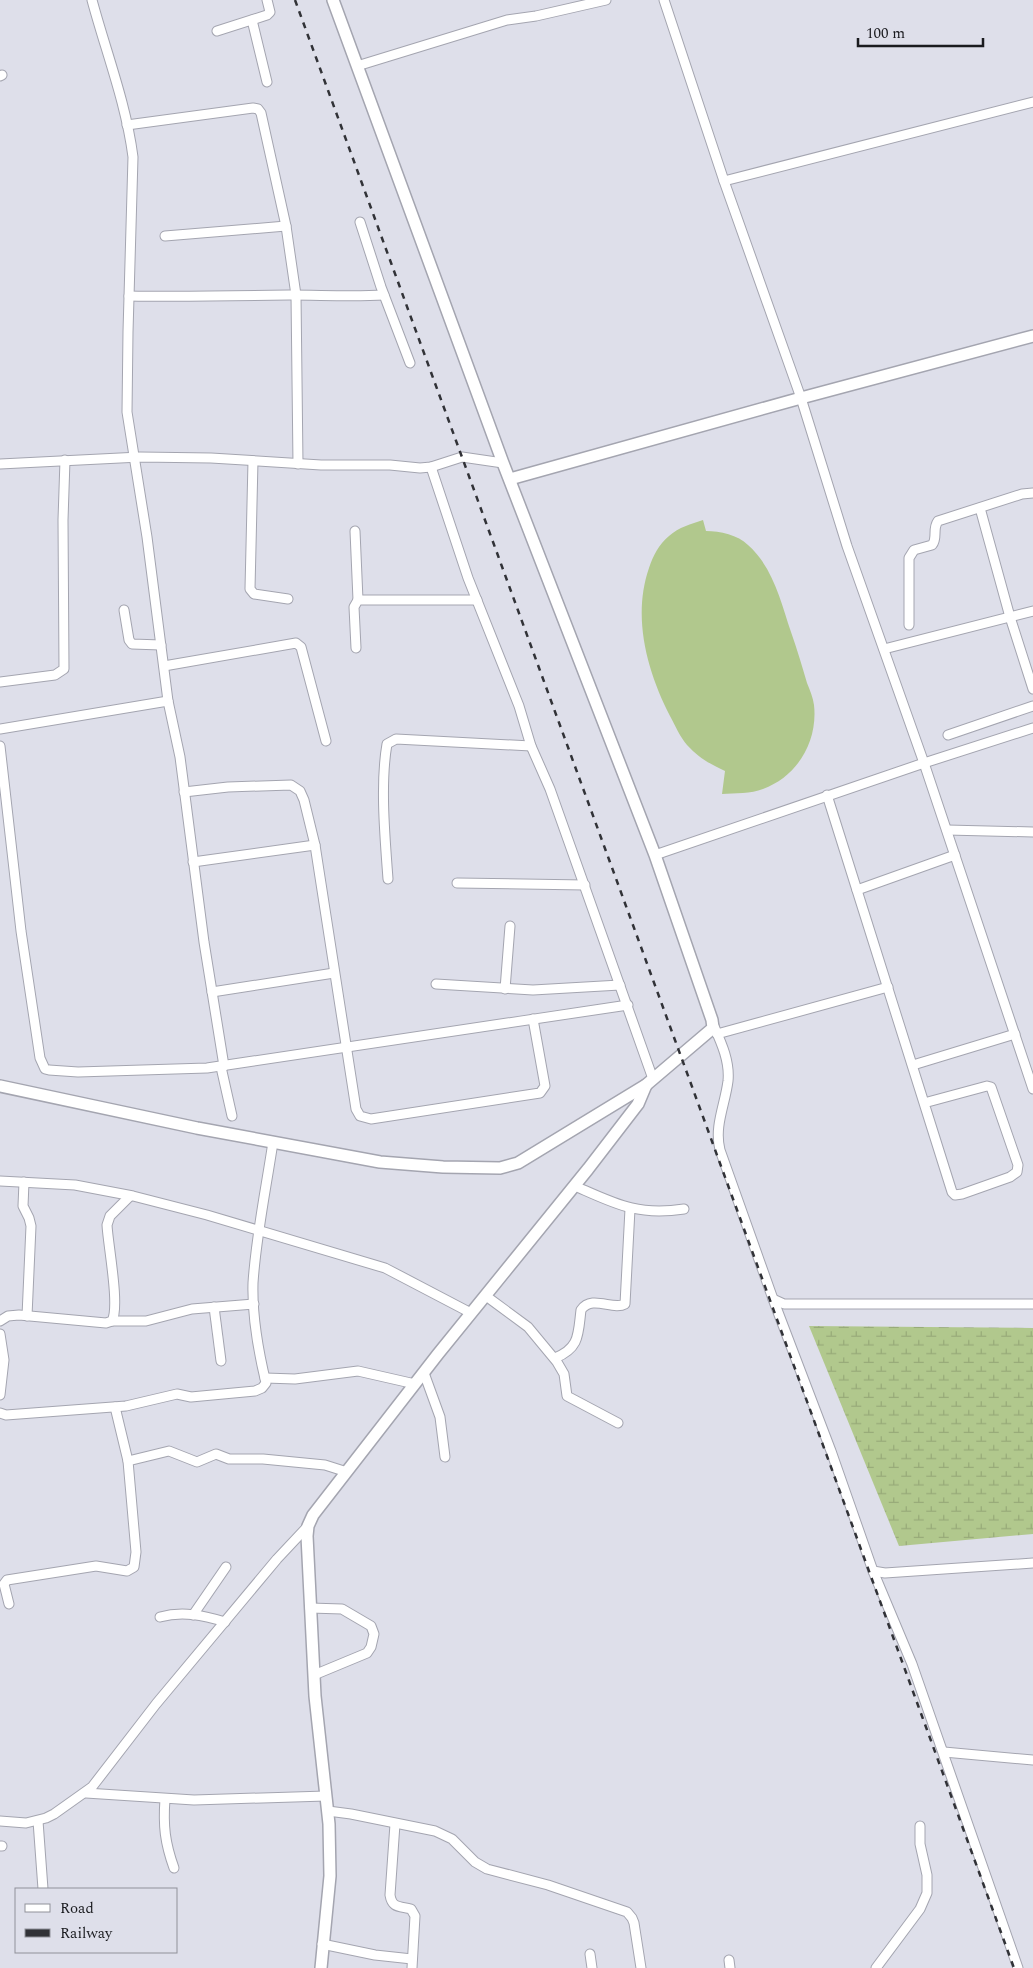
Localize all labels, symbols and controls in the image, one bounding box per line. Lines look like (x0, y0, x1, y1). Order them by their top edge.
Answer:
scale bar (858, 15, 983, 47)
text: 100 m (866, 22, 905, 45)
legend (15, 1888, 178, 1953)
text: Road (60, 1897, 94, 1920)
text: Railway (60, 1922, 113, 1945)

